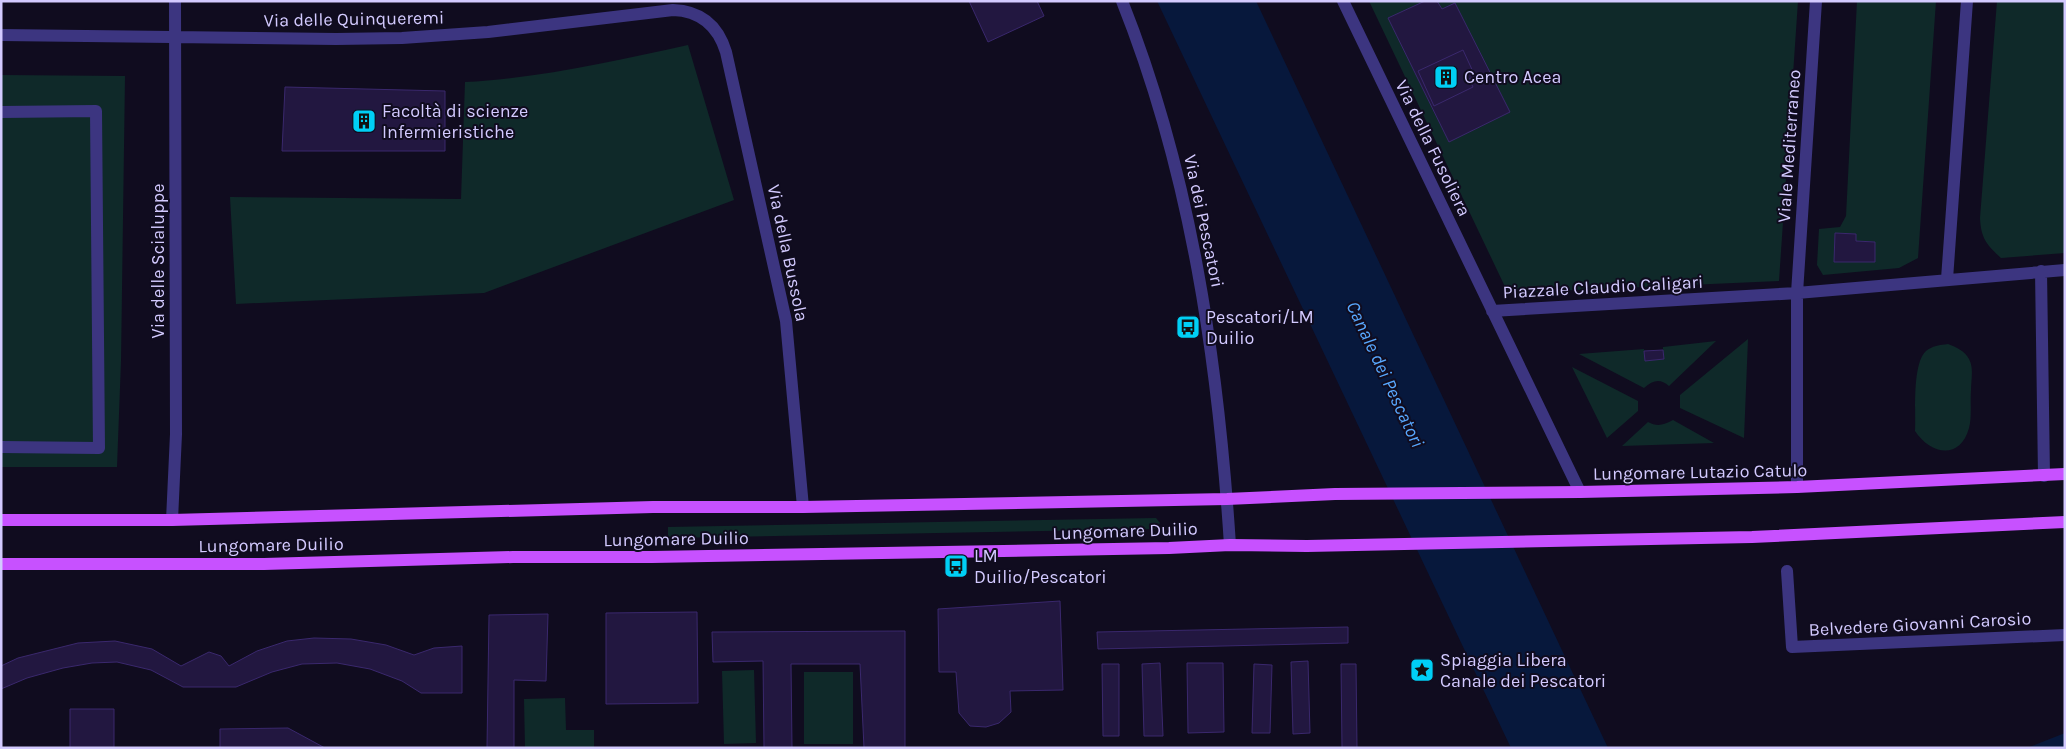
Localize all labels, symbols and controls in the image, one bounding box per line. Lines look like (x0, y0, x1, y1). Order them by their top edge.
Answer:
street label: Via delle Quinqueremi (263, 6, 445, 32)
building icon: Centro Acea (1433, 64, 1459, 90)
place label: Centro Acea (1464, 66, 1561, 88)
street label: Viale Mediterraneo (1773, 69, 1805, 223)
street label: Via della Fusoliera (1390, 76, 1476, 220)
place label: Facoltà di scienze Infermieristiche (382, 100, 528, 143)
building icon: Facoltà di scienze Infermieristiche (351, 108, 377, 134)
street label: Via dei Pescatori (1179, 152, 1229, 290)
street label: Via della Bussola (763, 182, 813, 324)
street label: Via delle Scialuppe (147, 184, 169, 338)
street label: Piazzale Claudio Caligari (1502, 271, 1704, 303)
water label: Canale dei Pescatori (1342, 298, 1429, 451)
place label: Pescatori/LM Duilio (1206, 306, 1314, 349)
bus stop icon: Pescatori/LM Duilio (1175, 314, 1201, 340)
street label: Lungomare Lutazio Catulo (1593, 459, 1807, 485)
street label: Lungomare Duilio (1052, 517, 1198, 545)
street label: Lungomare Duilio (603, 527, 749, 551)
street label: Lungomare Duilio (198, 533, 344, 557)
place label: LM Duilio/Pescatori (974, 545, 1107, 588)
bus stop icon: LM Duilio/Pescatori (943, 553, 969, 579)
street label: Belvedere Giovanni Carosio (1808, 607, 2032, 641)
place label: Spiaggia Libera Canale dei Pescatori (1440, 649, 1606, 692)
place icon: Spiaggia Libera Canale dei Pescatori (1409, 657, 1435, 683)

